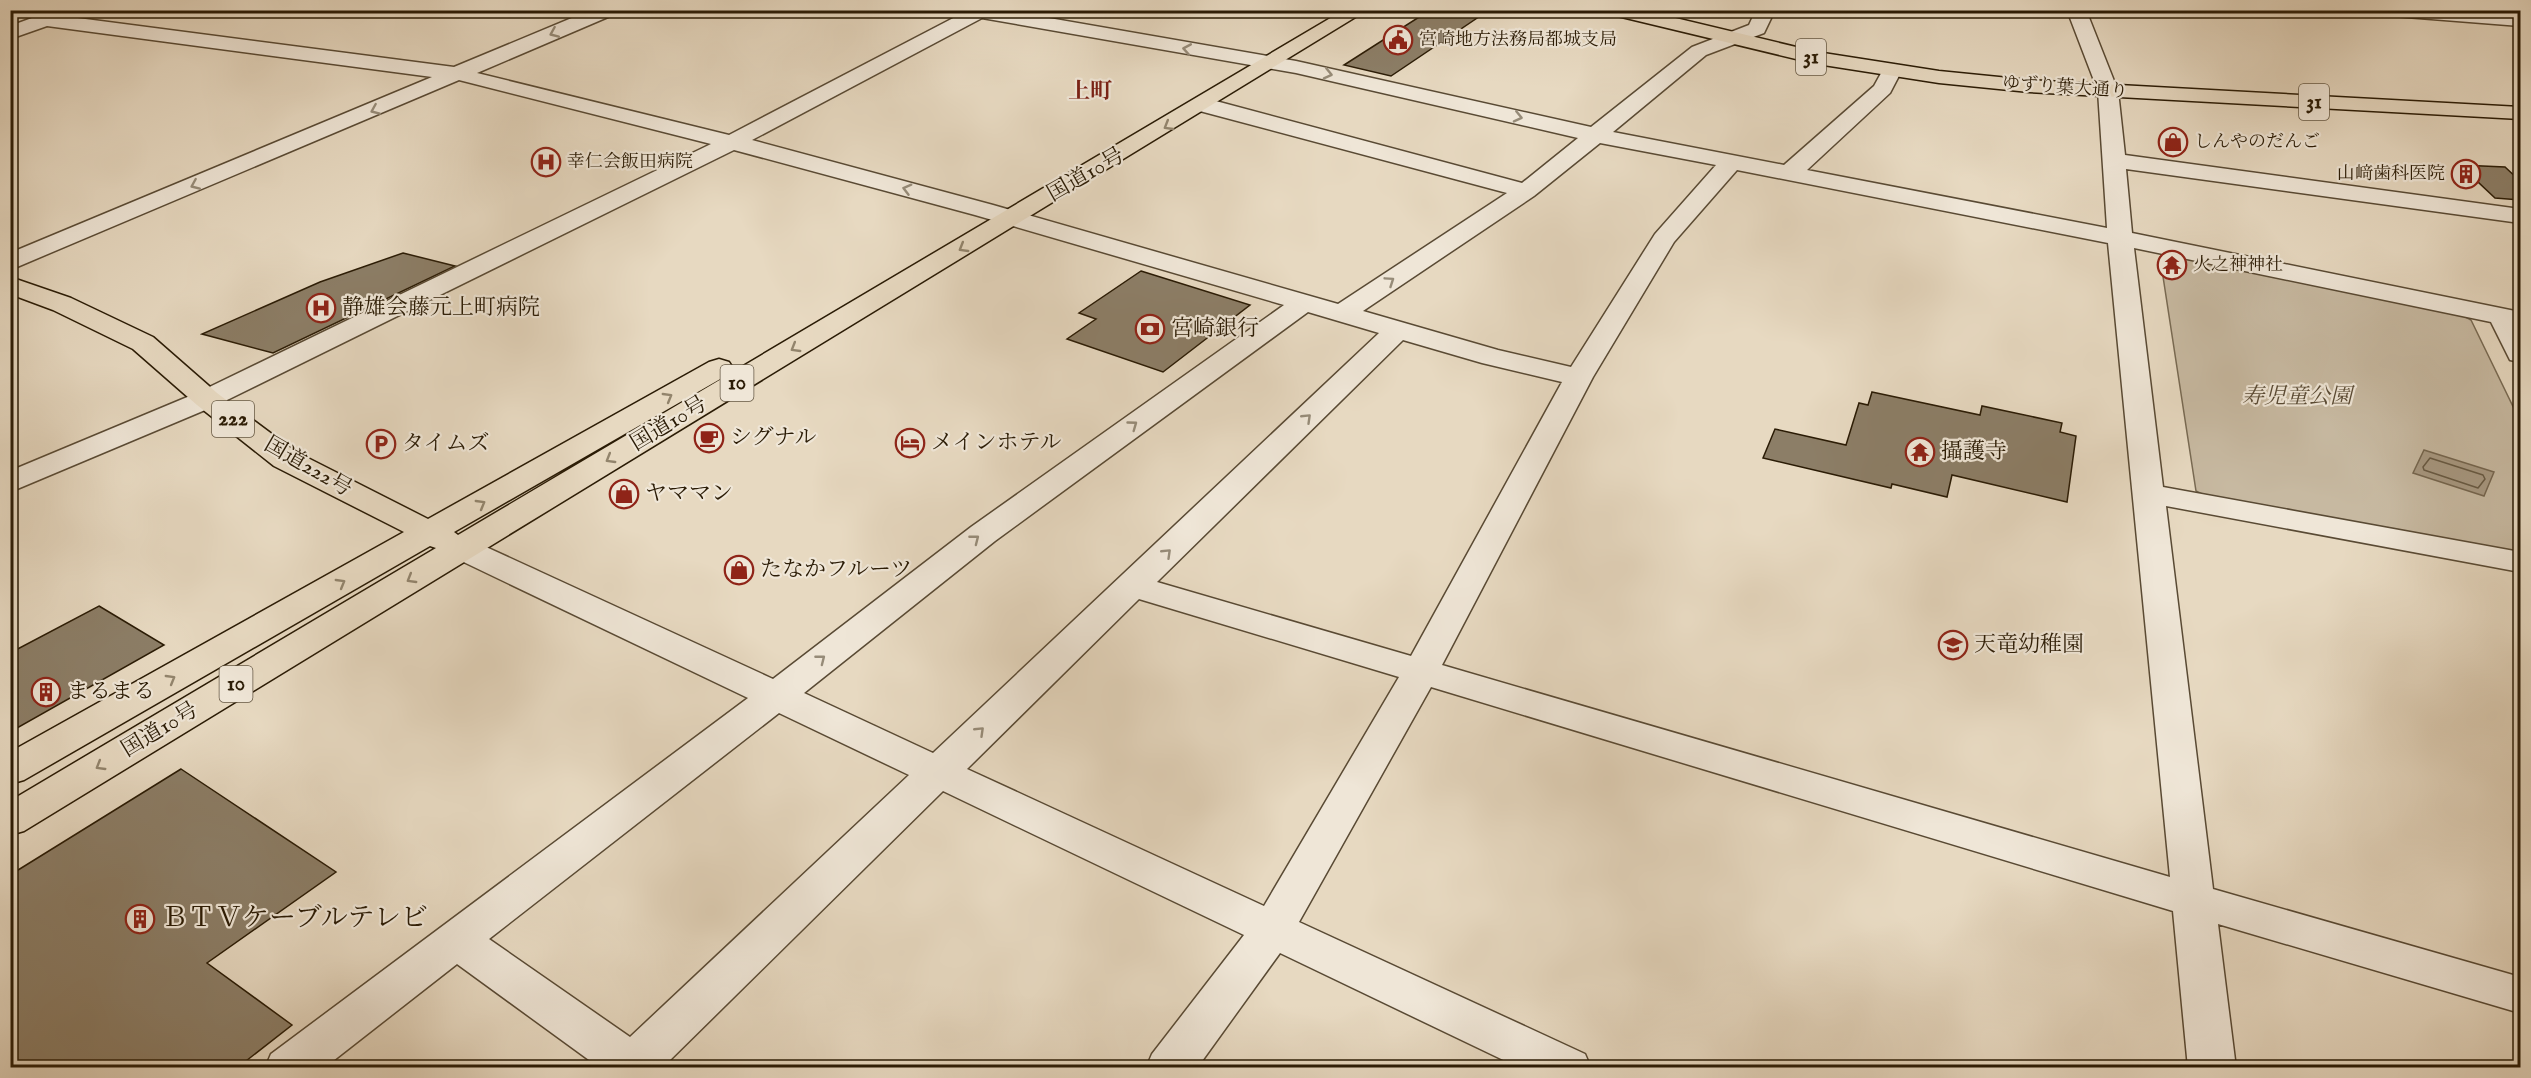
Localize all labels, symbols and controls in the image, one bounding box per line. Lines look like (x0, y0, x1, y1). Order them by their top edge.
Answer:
public building icon: 宮崎地方法務局都城支局 (1382, 24, 1414, 56)
one-way arrow (550, 26, 561, 38)
place label: 宮崎地方法務局都城支局 (1419, 29, 1617, 52)
road number: 31 (1796, 39, 1826, 75)
one-way arrow (1182, 43, 1192, 56)
one-way arrow (1323, 67, 1333, 80)
street label: ゆずり葉大通り (2001, 72, 2129, 104)
district label: 上町 (1068, 78, 1112, 106)
road number: 31 (2299, 84, 2329, 120)
one-way arrow (370, 103, 381, 115)
one-way arrow (1513, 110, 1523, 123)
one-way arrow (1164, 119, 1174, 131)
shop icon: しんやのだんご (2157, 126, 2189, 158)
place label: しんやのだんご (2194, 131, 2320, 154)
street label: 国道10号 (1042, 142, 1130, 208)
hospital icon: 幸仁会飯田病院 (530, 146, 562, 178)
place label: 幸仁会飯田病院 (567, 151, 693, 174)
building icon: 山﨑歯科医院 (2450, 158, 2482, 190)
place label: 山﨑歯科医院 (2337, 163, 2445, 186)
one-way arrow (190, 178, 201, 190)
one-way arrow (903, 184, 913, 196)
one-way arrow (959, 240, 969, 252)
temple icon: 火之神神社 (2156, 249, 2188, 281)
place label: 火之神神社 (2193, 254, 2283, 277)
one-way arrow (1384, 277, 1395, 288)
hospital icon: 静雄会藤元上町病院 (305, 292, 337, 324)
place label: 静雄会藤元上町病院 (342, 294, 540, 322)
bank icon: 宮崎銀行 (1134, 313, 1166, 345)
place label: 宮崎銀行 (1171, 315, 1259, 343)
one-way arrow (791, 341, 801, 352)
road number: 10 (720, 365, 754, 401)
park label: 寿児童公園 (2242, 383, 2355, 411)
street label: 国道10号 (625, 390, 713, 458)
one-way arrow (662, 393, 672, 404)
road number: 222 (212, 401, 254, 437)
one-way arrow (1301, 414, 1311, 425)
cafe icon: シグナル (693, 422, 725, 454)
one-way arrow (1127, 422, 1138, 433)
place label: シグナル (730, 424, 816, 452)
hotel icon: メインホテル (894, 427, 926, 459)
parking icon: タイムズ (365, 428, 397, 460)
place label: メインホテル (931, 429, 1061, 457)
place label: タイムズ (402, 430, 490, 458)
street label: 国道222号 (259, 431, 357, 503)
temple icon: 攝護寺 (1904, 436, 1936, 468)
place label: 攝護寺 (1941, 438, 2007, 466)
one-way arrow (606, 452, 616, 463)
shop icon: ヤママン (608, 478, 640, 510)
place label: ヤママン (645, 480, 733, 508)
one-way arrow (474, 500, 485, 511)
one-way arrow (969, 536, 980, 547)
one-way arrow (1160, 549, 1170, 560)
shop icon: たなかフルーツ (723, 554, 755, 586)
place label: たなかフルーツ (760, 556, 912, 584)
one-way arrow (407, 571, 417, 583)
one-way arrow (335, 579, 345, 590)
school or university icon: 天竜幼稚園 (1937, 629, 1969, 661)
place label: 天竜幼稚園 (1974, 631, 2084, 659)
one-way arrow (815, 656, 826, 667)
road number: 10 (220, 666, 252, 702)
one-way arrow (165, 675, 175, 686)
building icon: まるまる (30, 676, 62, 708)
place label: まるまる (67, 678, 155, 706)
street label: 国道10号 (116, 696, 204, 764)
one-way arrow (973, 727, 984, 738)
one-way arrow (96, 759, 106, 770)
place label: ＢＴＶケーブルテレビ (161, 902, 428, 936)
building icon: ＢＴＶケーブルテレビ (124, 903, 156, 935)

